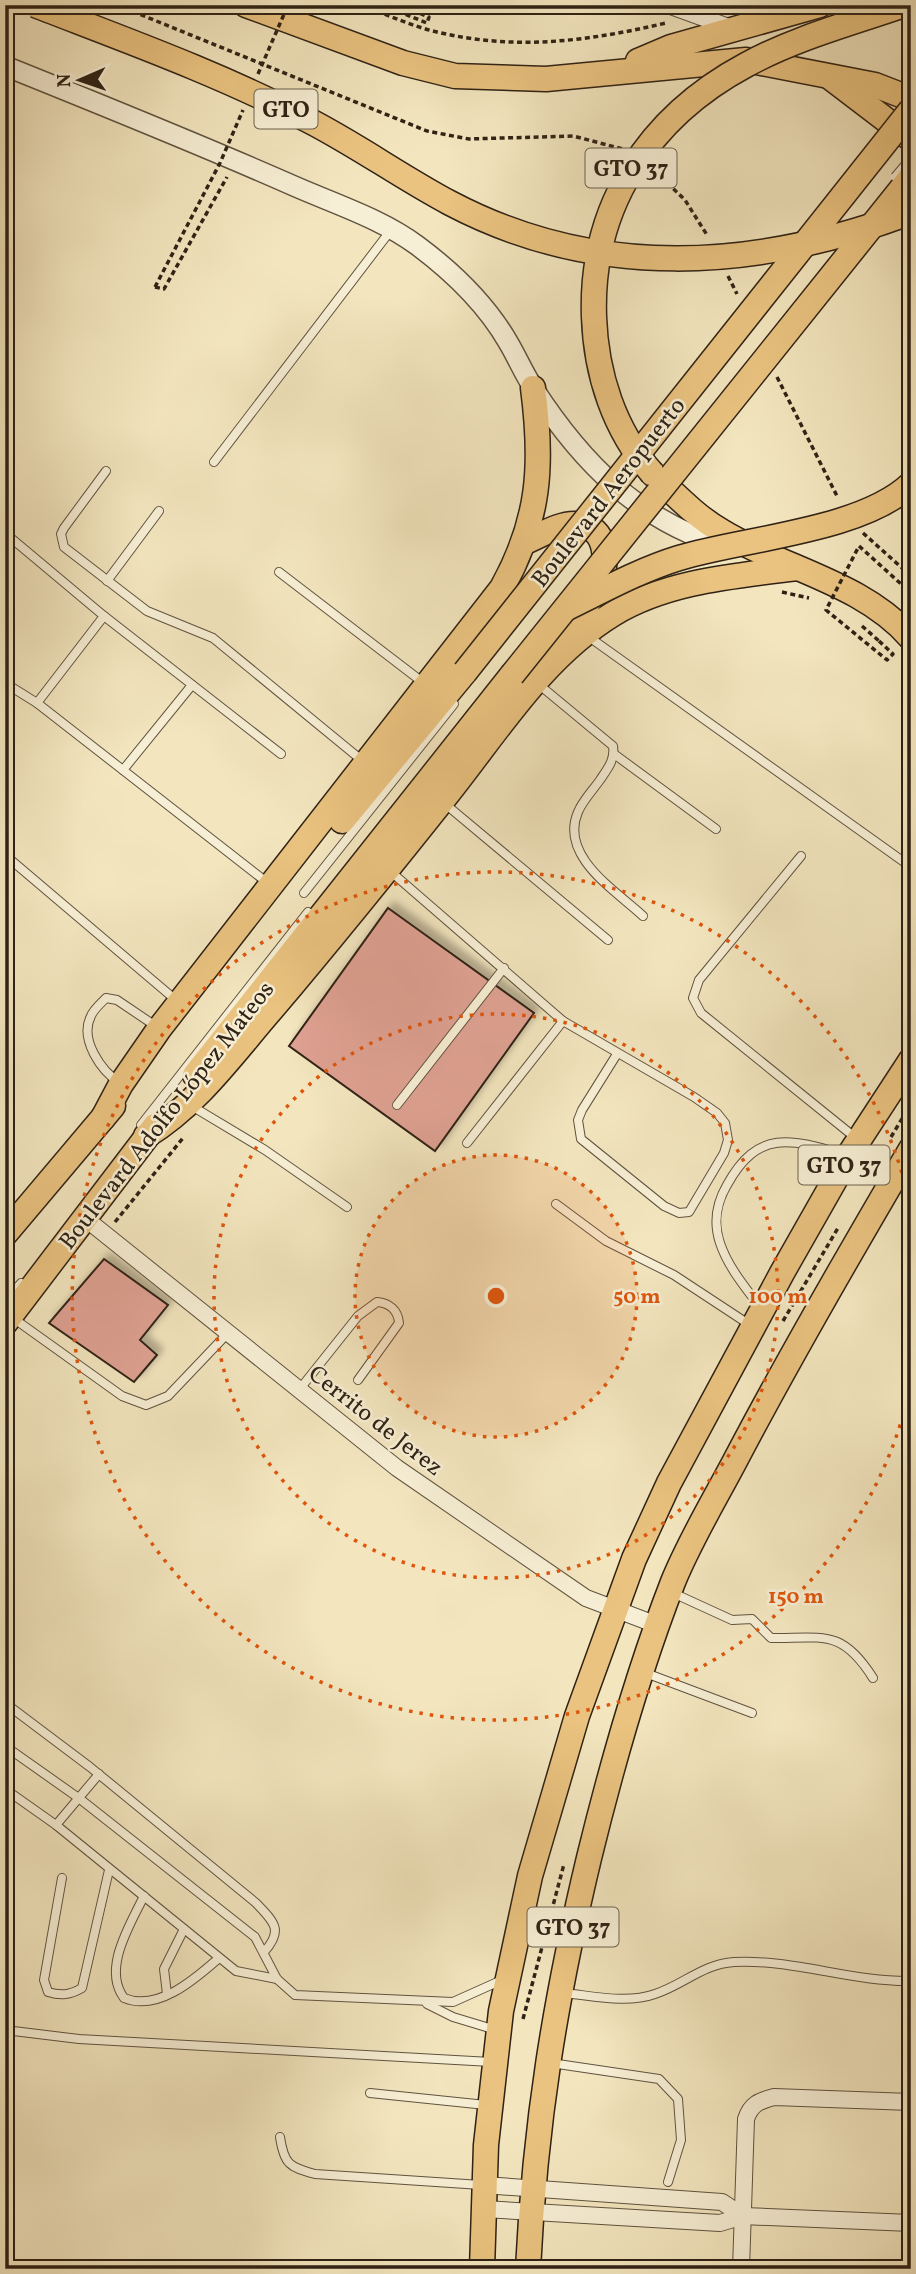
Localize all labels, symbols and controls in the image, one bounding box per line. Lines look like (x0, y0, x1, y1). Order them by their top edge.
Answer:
north arrow (46, 46, 116, 116)
text: N (52, 73, 78, 88)
road number: GTO (254, 90, 318, 128)
road number: GTO 37 (586, 148, 676, 188)
street label: Boulevard Aeropuerto (524, 391, 695, 595)
street label: Boulevard Adolfo López Mateos (52, 975, 283, 1258)
road number: GTO 37 (798, 1146, 890, 1184)
text: 50 m (613, 1283, 661, 1312)
text: 100 m (748, 1283, 808, 1312)
centre of rings (484, 1284, 508, 1308)
street label: Cerrito de Jerez (300, 1358, 449, 1485)
text: 150 m (768, 1583, 824, 1612)
road number: GTO 37 (528, 1908, 618, 1946)

